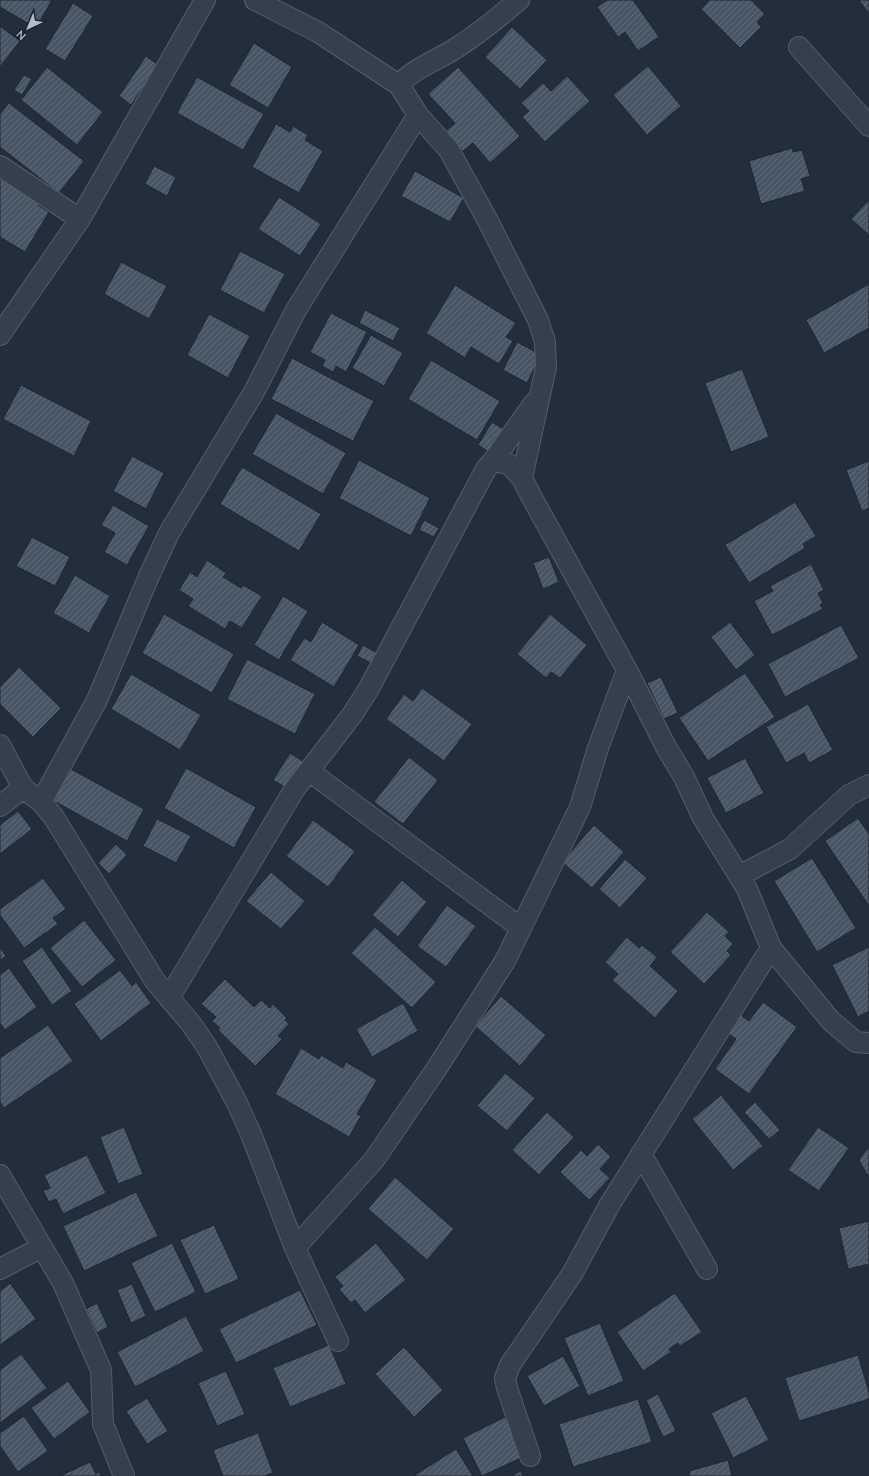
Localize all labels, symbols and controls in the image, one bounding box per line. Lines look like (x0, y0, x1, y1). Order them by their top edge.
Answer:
north arrow (8, 8, 48, 48)
text: N (13, 27, 30, 43)

